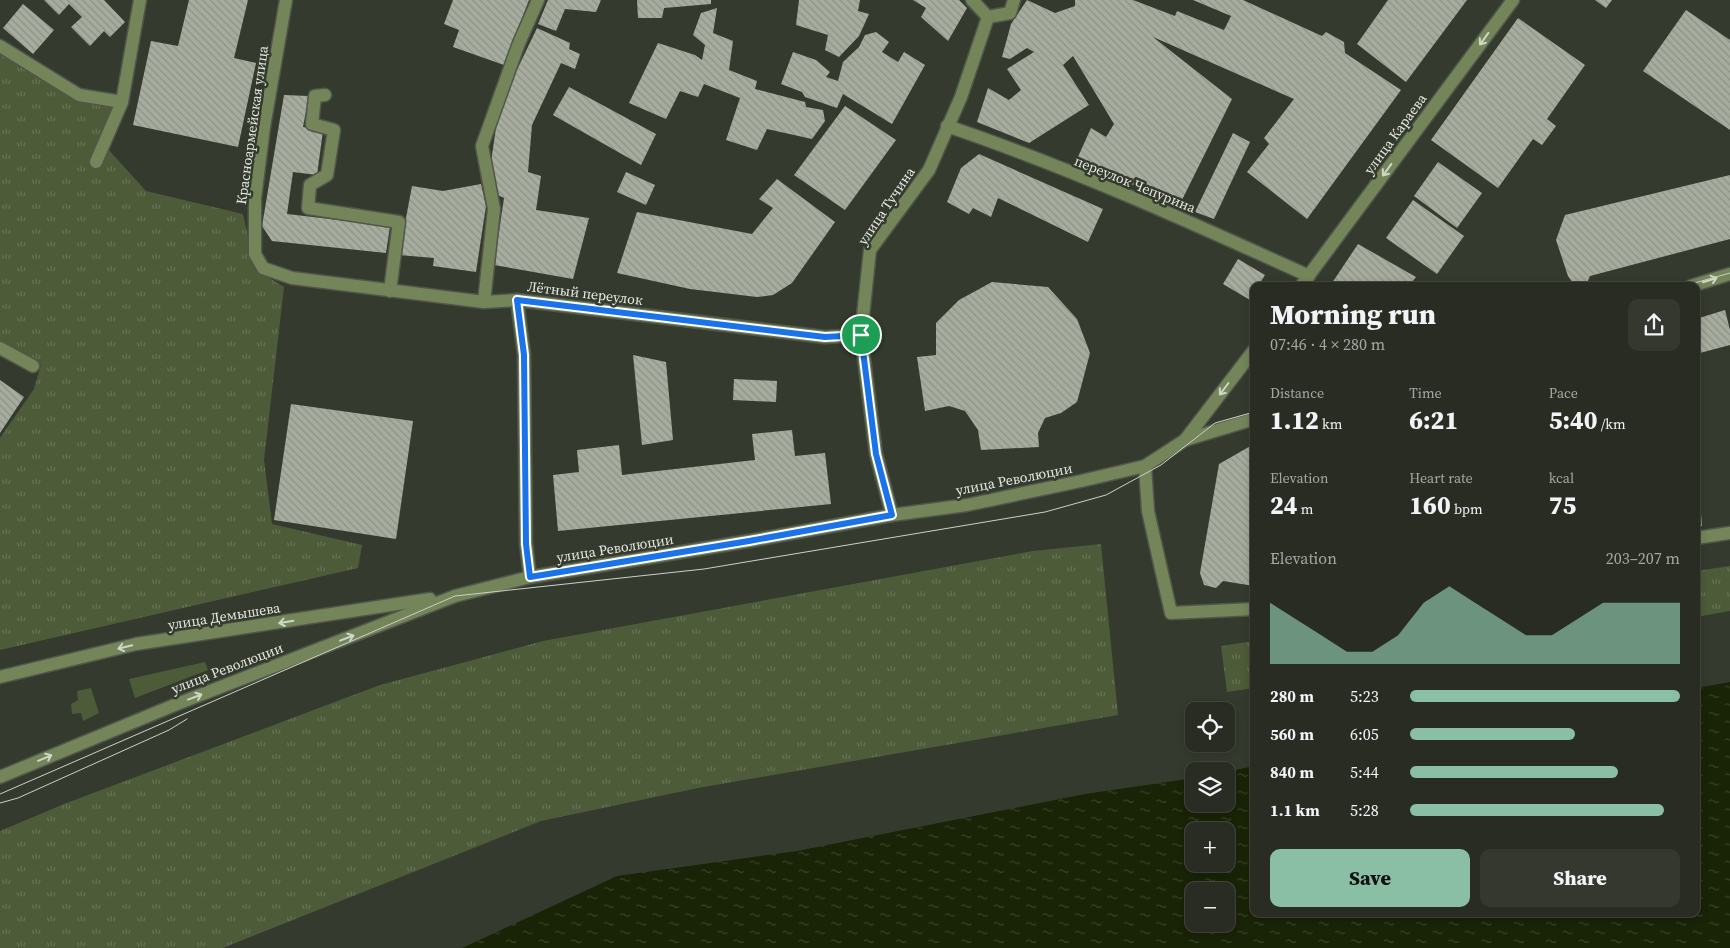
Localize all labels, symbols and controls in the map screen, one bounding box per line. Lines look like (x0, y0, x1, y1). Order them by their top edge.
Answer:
one-way arrow (1479, 32, 1489, 46)
street label: Красноармейская улица (231, 43, 273, 206)
street label: улица Караева (1359, 89, 1432, 178)
street label: переулок Чепурина (1071, 150, 1200, 218)
street label: улица Тучина (852, 162, 920, 249)
one-way arrow (1382, 163, 1392, 177)
one-way arrow (1702, 275, 1718, 285)
street label: Лётный переулок (526, 276, 644, 310)
text: Morning run (1270, 295, 1436, 333)
button: share (1628, 299, 1680, 351)
pin (840, 314, 882, 356)
icon: arrive (847, 321, 875, 349)
text: 07:46 · 4 × 280 m (1270, 333, 1385, 355)
one-way arrow (1219, 382, 1230, 395)
text: Distance (1270, 383, 1324, 403)
text: Time (1409, 383, 1442, 403)
text: Pace (1549, 383, 1578, 403)
text: 1.12 (1270, 403, 1319, 437)
text: 6:21 (1409, 403, 1458, 437)
text: 5:40 (1549, 403, 1597, 437)
text: km (1319, 414, 1342, 434)
text: /km (1597, 414, 1626, 434)
street label: улица Революции (954, 458, 1074, 500)
text: Elevation (1270, 468, 1328, 488)
text: Heart rate (1409, 468, 1473, 488)
text: kcal (1549, 468, 1574, 488)
text: 24 (1270, 488, 1298, 522)
text: 160 (1409, 488, 1451, 522)
text: 75 (1549, 488, 1576, 522)
text: m (1298, 499, 1313, 519)
text: bpm (1451, 499, 1483, 519)
street label: улица Революции (555, 529, 675, 567)
text: Elevation (1270, 547, 1337, 569)
text: 203–207 m (1606, 547, 1680, 569)
street label: улица Демышева (166, 597, 283, 635)
one-way arrow (278, 617, 294, 627)
one-way arrow (339, 633, 354, 642)
street label: улица Революции (168, 637, 286, 699)
one-way arrow (118, 643, 134, 652)
text: 280 m (1270, 685, 1314, 707)
text: 5:23 (1350, 685, 1379, 707)
one-way arrow (187, 691, 202, 701)
map controls (1185, 702, 1235, 932)
button: locate (1185, 702, 1235, 752)
text: 560 m (1270, 723, 1314, 745)
text: 6:05 (1350, 723, 1379, 745)
one-way arrow (37, 753, 52, 763)
text: 840 m (1270, 761, 1314, 783)
text: 5:44 (1350, 761, 1379, 783)
button: layers (1185, 762, 1235, 812)
text: 1.1 km (1270, 799, 1320, 821)
text: 5:28 (1350, 799, 1379, 821)
button: + (1185, 822, 1235, 872)
button: Save (1270, 849, 1470, 907)
button: Share (1480, 849, 1680, 907)
button: − (1185, 882, 1235, 932)

